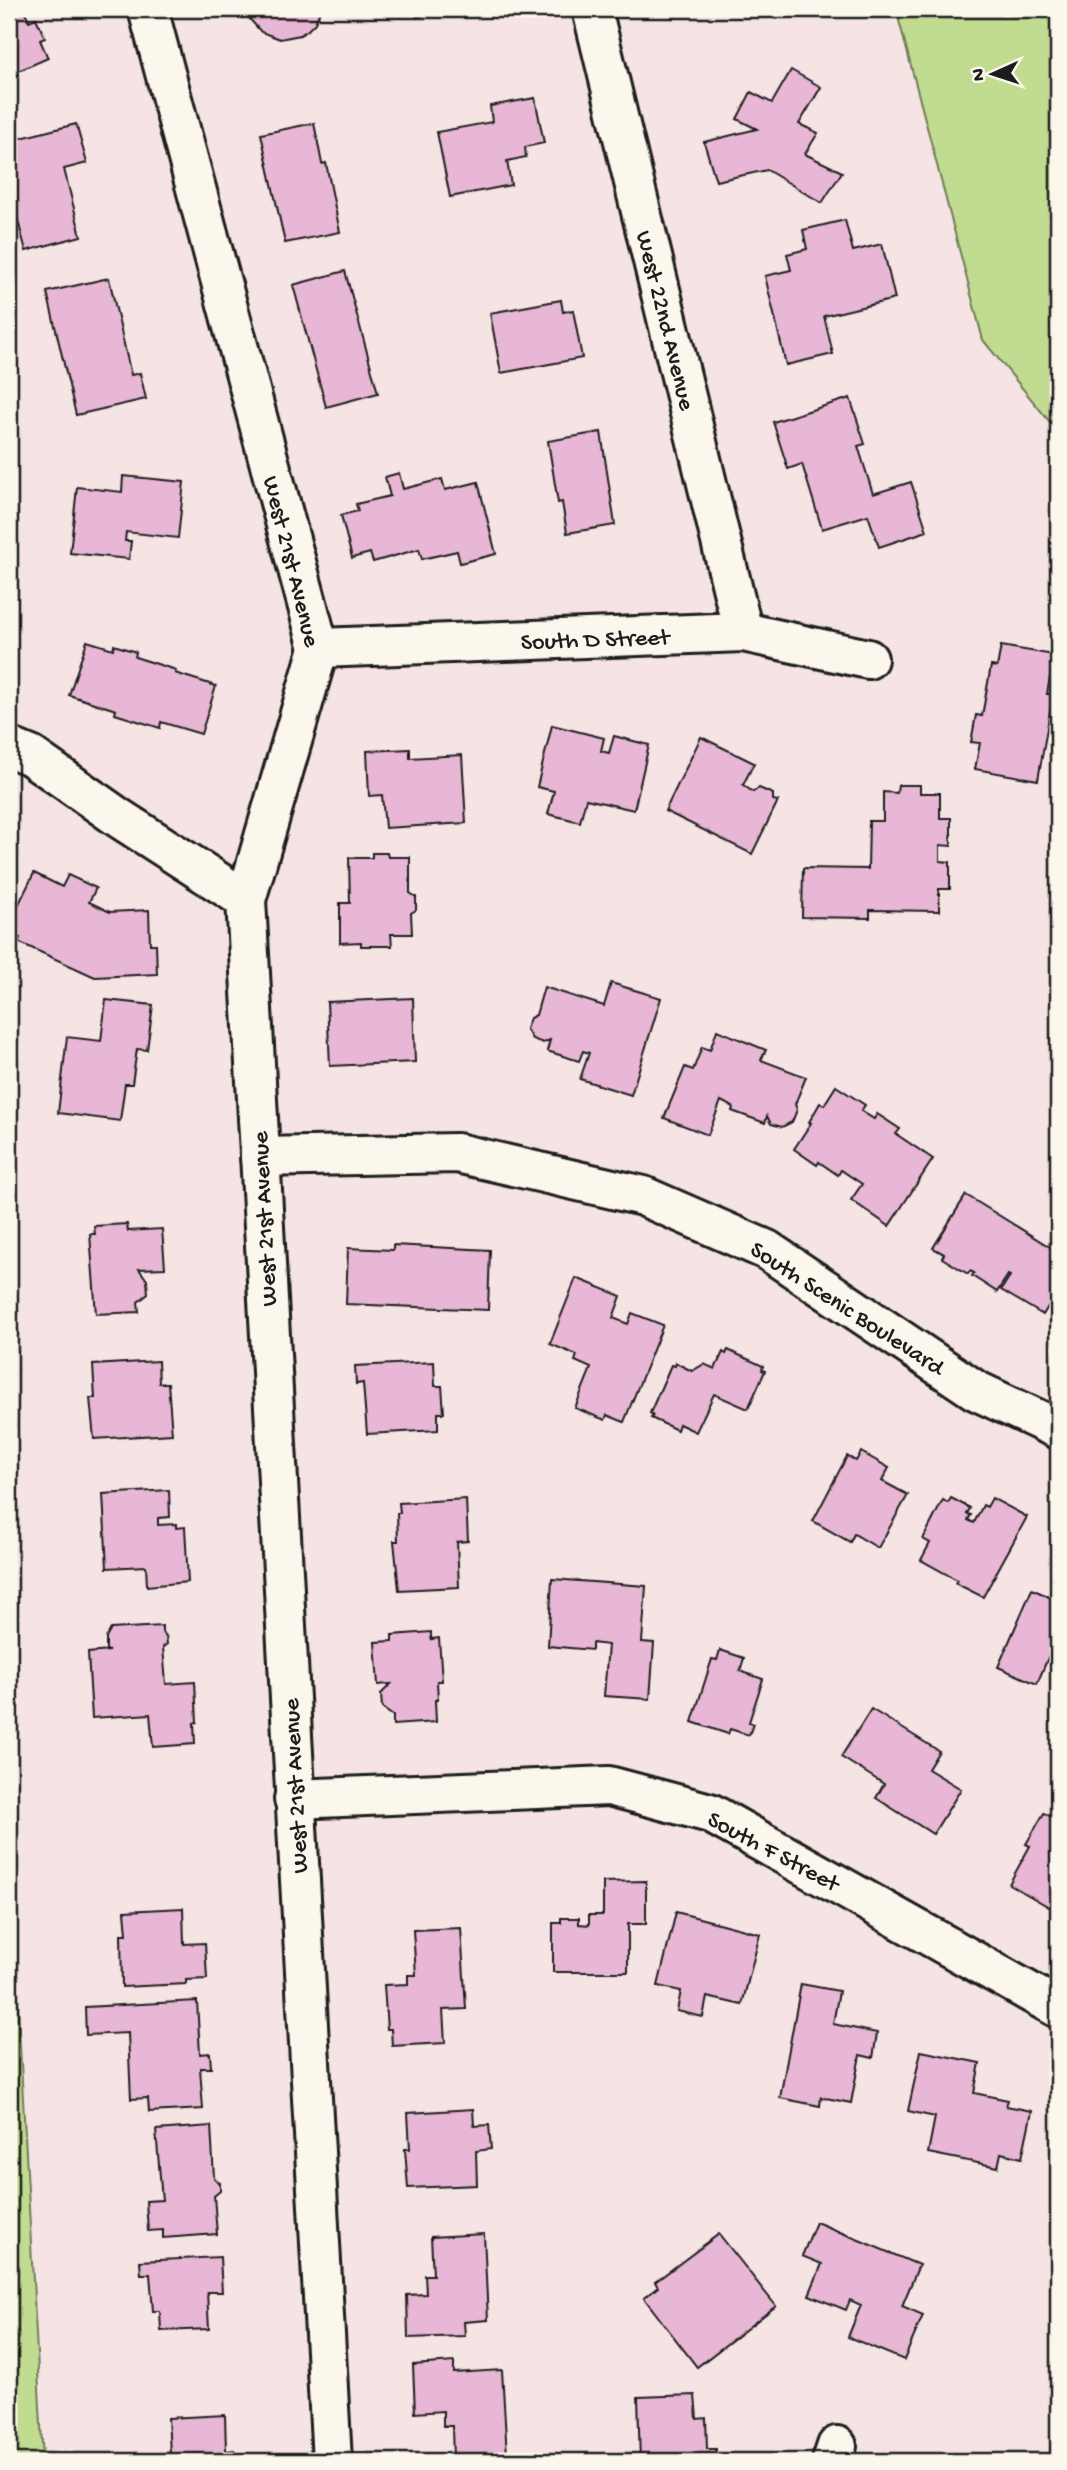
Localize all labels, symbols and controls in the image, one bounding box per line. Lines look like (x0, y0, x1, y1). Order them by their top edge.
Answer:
north arrow (958, 38, 1028, 108)
text: N (968, 68, 991, 82)
street label: West 22nd Avenue (627, 228, 700, 414)
street label: West 21st Avenue (254, 473, 325, 651)
street label: South D Street (520, 624, 672, 659)
street label: West 21st Avenue (247, 1130, 286, 1307)
street label: South Scenic Boulevard (744, 1236, 950, 1385)
street label: West 21st Avenue (278, 1697, 317, 1874)
street label: South F Street (701, 1806, 845, 1901)

